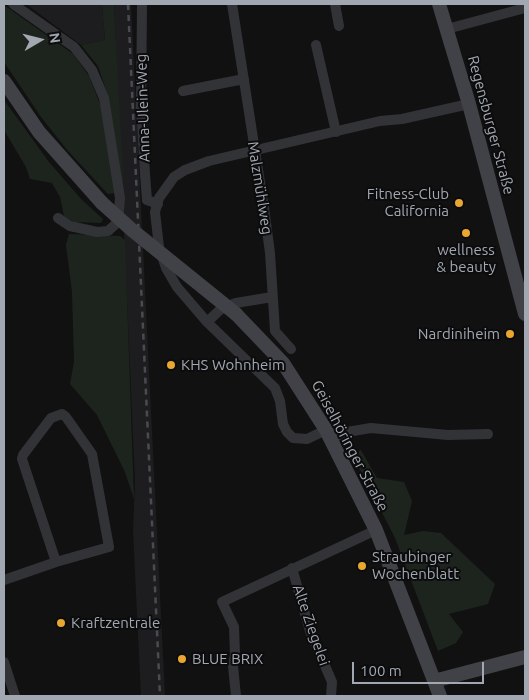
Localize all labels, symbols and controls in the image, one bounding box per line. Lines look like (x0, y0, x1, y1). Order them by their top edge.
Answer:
north arrow (15, 15, 65, 65)
text: N (46, 32, 64, 44)
street label: Anna-Ulein-Weg (132, 53, 154, 163)
street label: Regensburger Straße (464, 54, 518, 196)
street label: Malzmühlweg (244, 140, 276, 236)
place label: Fitness-Club California (367, 185, 449, 220)
marker: Fitness-Club California (453, 197, 465, 209)
marker: wellness & beauty (460, 227, 472, 239)
place label: wellness & beauty (436, 241, 496, 276)
place label: Nardiniheim (418, 325, 500, 343)
marker: Nardiniheim (504, 328, 516, 340)
place label: KHS Wohnheim (181, 356, 285, 374)
marker: KHS Wohnheim (165, 359, 177, 371)
street label: Geiselhöringer Straße (308, 377, 392, 515)
place label: Straubinger Wochenblatt (372, 548, 459, 583)
marker: Straubinger Wochenblatt (356, 560, 368, 572)
street label: Alte Ziegelei (289, 582, 333, 668)
place label: Kraftzentrale (71, 614, 160, 632)
marker: Kraftzentrale (55, 617, 67, 629)
place label: BLUE BRIX (192, 650, 263, 668)
scale bar (354, 652, 486, 684)
marker: BLUE BRIX (176, 653, 188, 665)
text: 100 m (360, 662, 402, 679)

